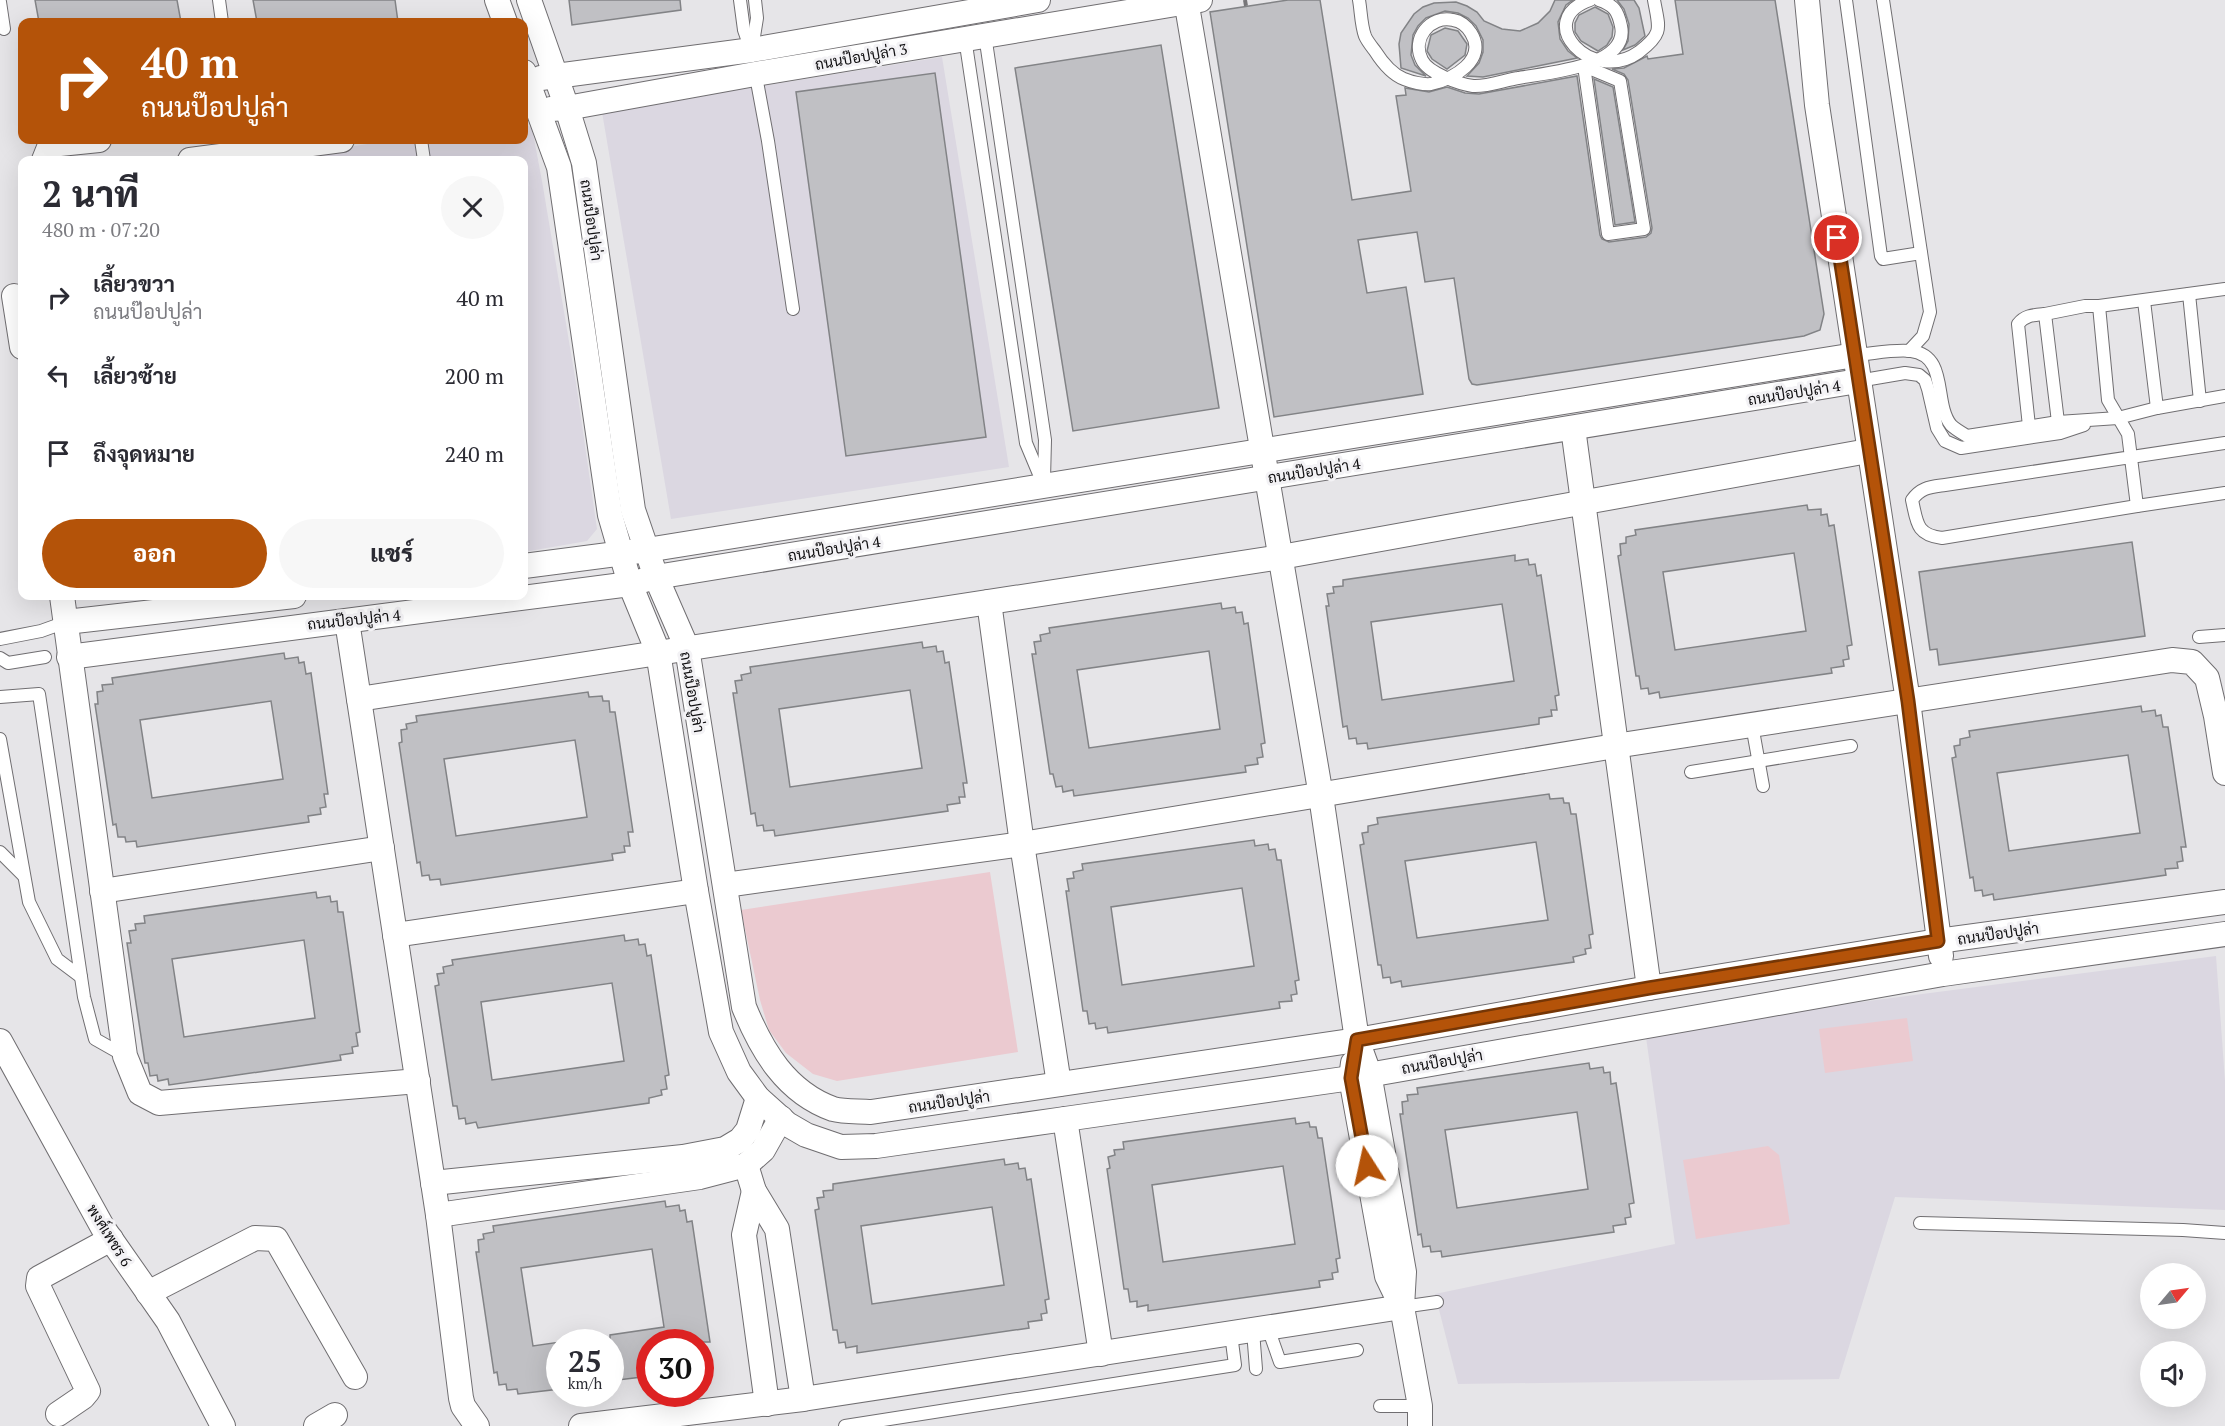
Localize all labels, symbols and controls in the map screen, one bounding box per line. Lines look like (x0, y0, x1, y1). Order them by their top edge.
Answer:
text: 40 m (141, 34, 239, 90)
street label: ถนนป๊อปปูล่า 3 (813, 38, 909, 75)
icon: right (42, 42, 120, 120)
text: ถนนป๊อปปูล่า (141, 89, 289, 125)
text: 2 นาที (42, 170, 139, 217)
button: close (441, 176, 504, 239)
street label: ถนนป๊อปปูล่า (575, 178, 608, 262)
pin (1811, 212, 1862, 263)
text: 480 m · 07:20 (42, 216, 160, 243)
icon: arrive (1820, 221, 1853, 254)
text: เลี้ยวขวา (93, 269, 175, 298)
icon: right (42, 281, 75, 314)
text: 40 m (456, 283, 504, 312)
text: ถนนป๊อปปูล่า (93, 298, 202, 325)
icon: left (42, 359, 75, 392)
text: เลี้ยวซ้าย (93, 361, 177, 390)
text: 200 m (444, 361, 504, 390)
street label: ถนนป๊อปปูล่า 4 (1746, 375, 1842, 410)
icon: arrive (42, 437, 75, 470)
text: ถึงจุดหมาย (93, 439, 195, 468)
text: 240 m (444, 439, 504, 468)
street label: ถนนป๊อปปูล่า 4 (1266, 453, 1362, 488)
button: ออก (42, 519, 267, 588)
button: แชร์ (279, 519, 504, 588)
street label: ถนนป๊อปปูล่า 4 (786, 531, 882, 566)
street label: ถนนป๊อปปูล่า 4 (306, 604, 402, 635)
street label: ถนนป๊อปปูล่า (675, 650, 710, 734)
street label: ถนนป๊อปปูล่า (1956, 917, 2040, 950)
street label: ถนนป๊อปปูล่า (1400, 1044, 1484, 1079)
street label: ถนนป๊อปปูล่า (907, 1085, 991, 1118)
position arrow (1335, 1134, 1399, 1198)
street label: พงศ์เพชร 6 (83, 1200, 137, 1270)
north arrow (2140, 1263, 2206, 1329)
map controls (2140, 1263, 2206, 1407)
speed limit sign: 30 (636, 1329, 714, 1407)
text: 25 (568, 1341, 602, 1381)
button: sound (2140, 1341, 2206, 1407)
text: km/h (568, 1373, 602, 1393)

